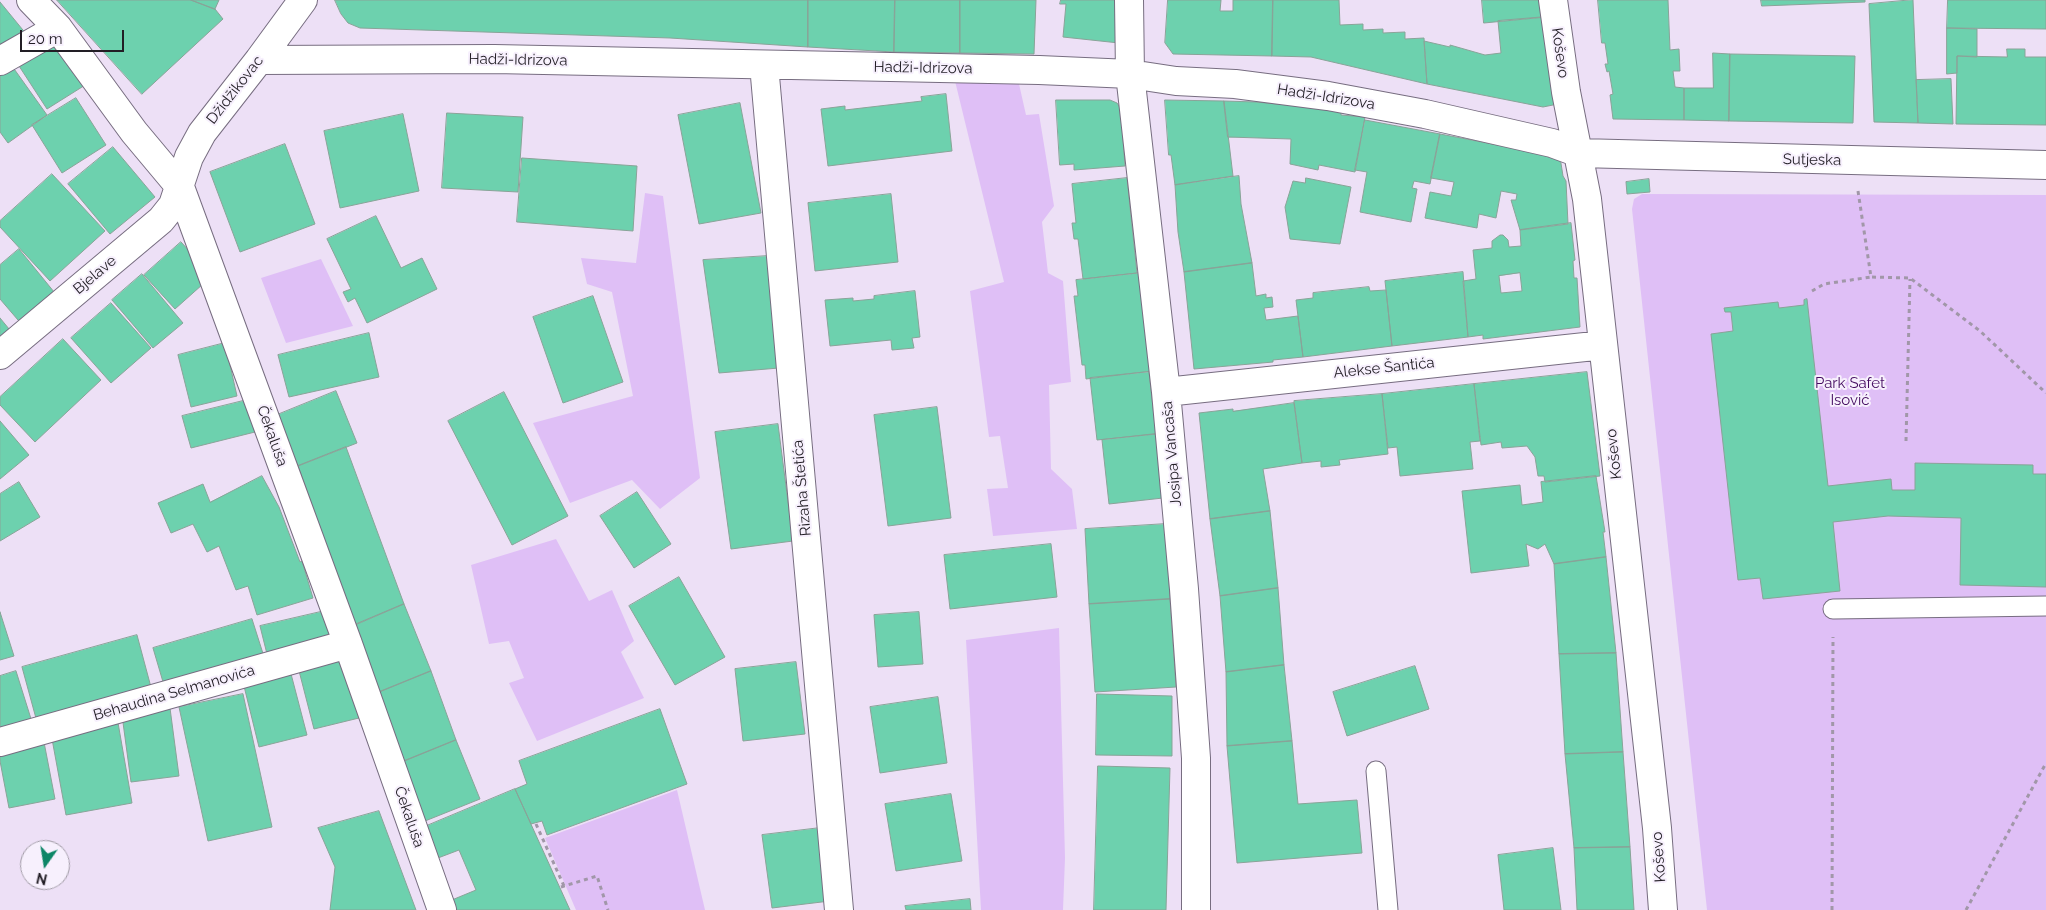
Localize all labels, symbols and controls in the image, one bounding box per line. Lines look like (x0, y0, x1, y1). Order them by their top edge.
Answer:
scale bar (22, 20, 126, 52)
street label: Koševo (1548, 27, 1572, 79)
text: 20 m (28, 30, 63, 48)
street label: Hadži-Idrizova (468, 50, 568, 70)
street label: Džidžikovac (203, 52, 267, 128)
street label: Hadži-Idrizova (873, 58, 973, 78)
street label: Hadži-Idrizova (1276, 80, 1376, 114)
street label: Sutjeska (1783, 150, 1841, 170)
street label: Bjelave (70, 252, 120, 298)
street label: Alekse Šantića (1333, 354, 1435, 382)
park label: Park Safet Isović (1815, 374, 1885, 409)
street label: Josipa Vancaša (1158, 400, 1186, 508)
street label: Čekaluša (253, 403, 291, 469)
street label: Koševo (1602, 428, 1626, 480)
street label: Rizaha Štetića (789, 439, 815, 537)
street label: Behaudina Selmanovića (91, 661, 257, 725)
street label: Čekaluša (390, 784, 428, 850)
street label: Koševo (1648, 831, 1670, 883)
north arrow (20, 840, 70, 890)
text: N (35, 870, 49, 888)

